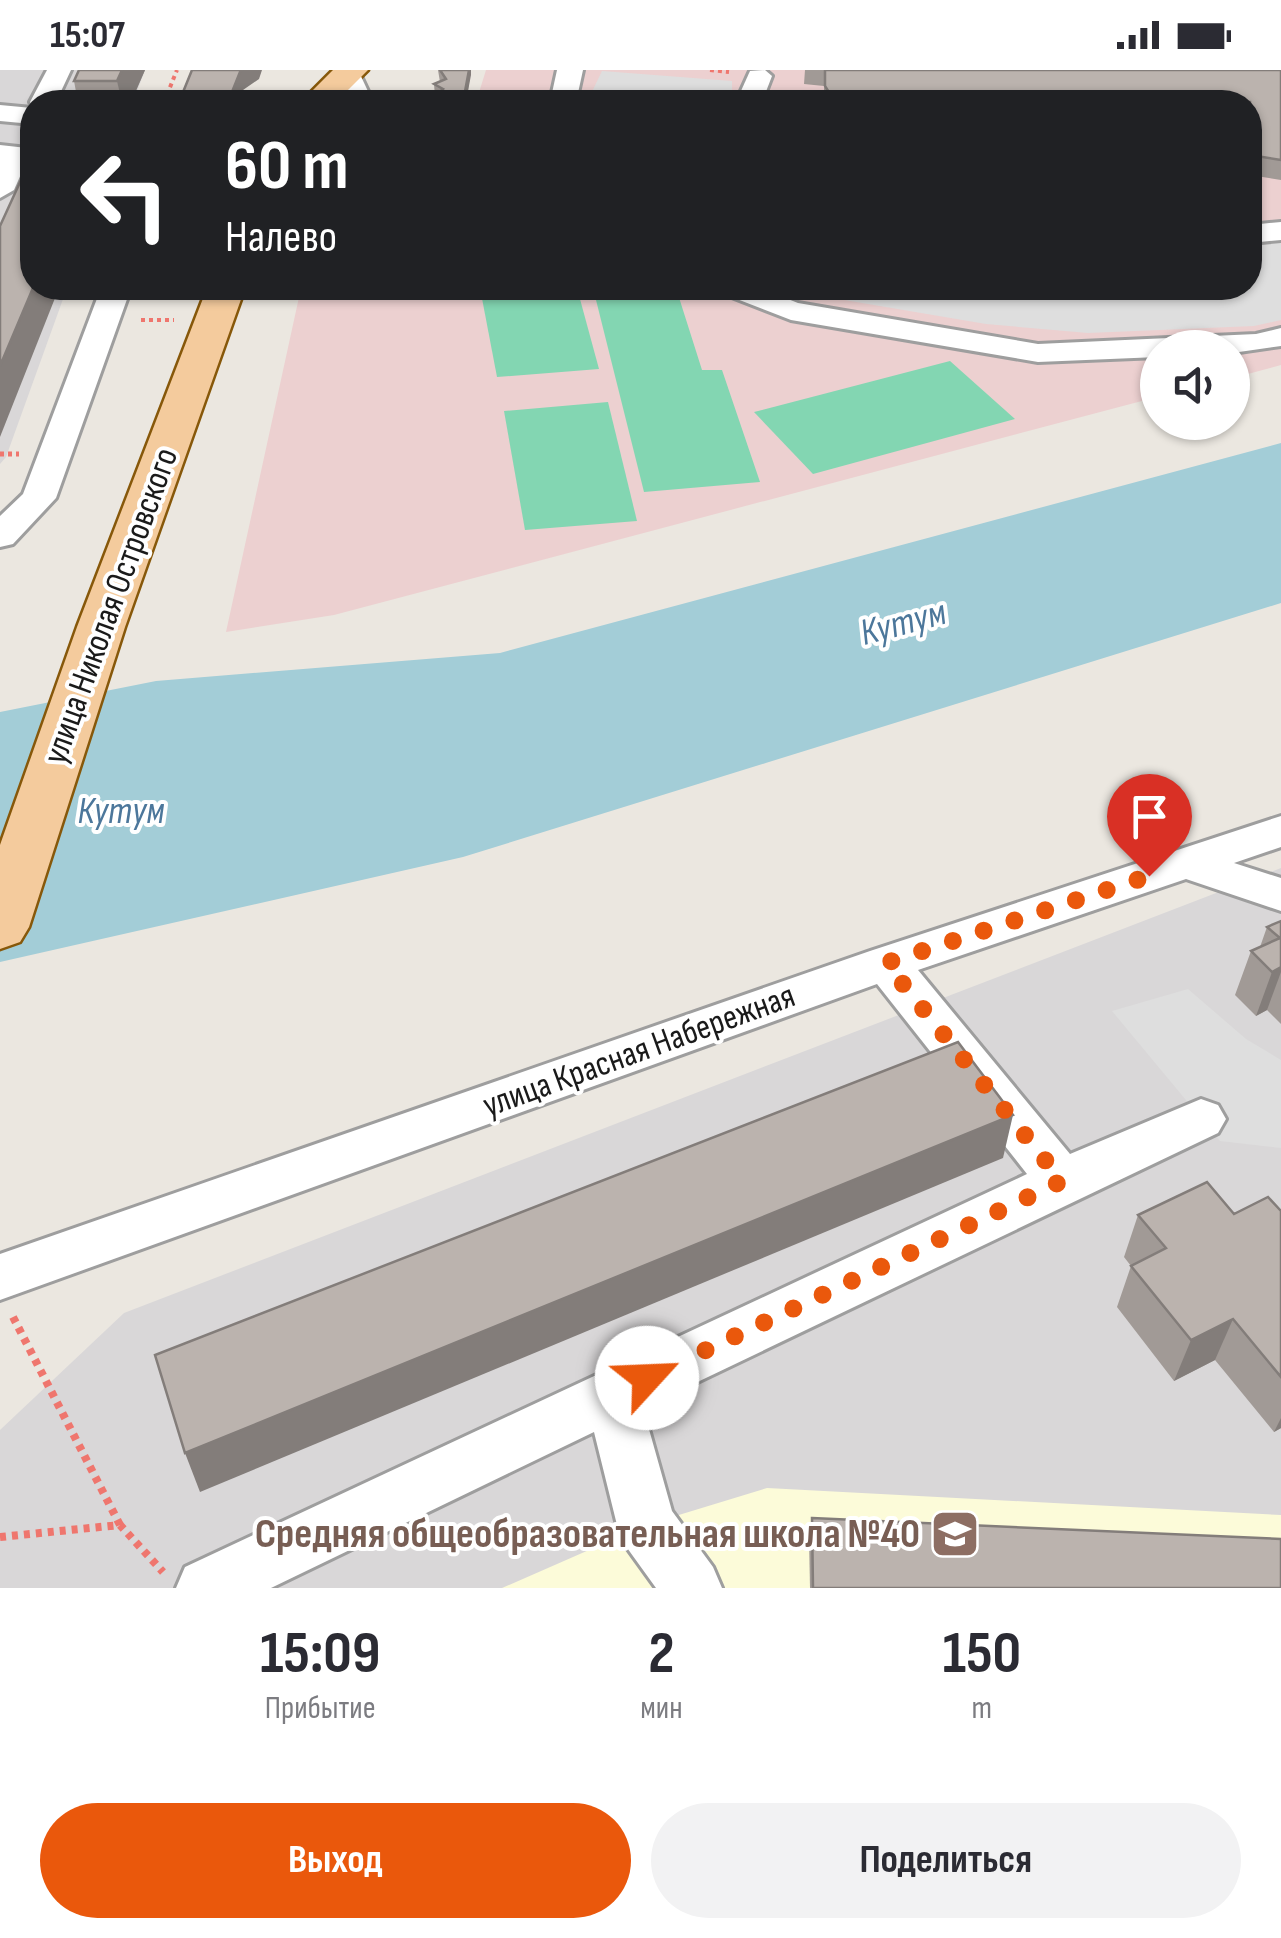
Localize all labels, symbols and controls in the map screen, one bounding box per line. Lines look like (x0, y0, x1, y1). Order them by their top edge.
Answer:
text: 15:07 (50, 13, 125, 58)
text: 60 m (225, 125, 349, 209)
icon: left (60, 130, 190, 260)
text: Налево (225, 210, 337, 265)
map controls (1140, 330, 1250, 440)
button: sound (1140, 330, 1250, 440)
street label: улица Николая Островского (34, 442, 188, 770)
water label: Кутум (855, 590, 951, 656)
pin (1107, 774, 1192, 877)
water label: Кутум (77, 789, 165, 834)
icon: arrive (1122, 789, 1177, 844)
street label: улица Красная Набережная (477, 975, 801, 1127)
position arrow (595, 1326, 699, 1430)
school or university icon: Средняя общеобразовательная школа №40 (929, 1508, 981, 1560)
place label: Средняя общеобразовательная школа №40 (255, 1509, 920, 1560)
text: 15:09 (260, 1618, 380, 1690)
text: 2 (648, 1618, 675, 1690)
text: 150 (943, 1618, 1021, 1690)
text: Прибытие (265, 1689, 376, 1728)
text: мин (640, 1689, 683, 1728)
text: m (972, 1689, 992, 1728)
button: Выход (40, 1803, 631, 1918)
button: Поделиться (651, 1803, 1241, 1918)

